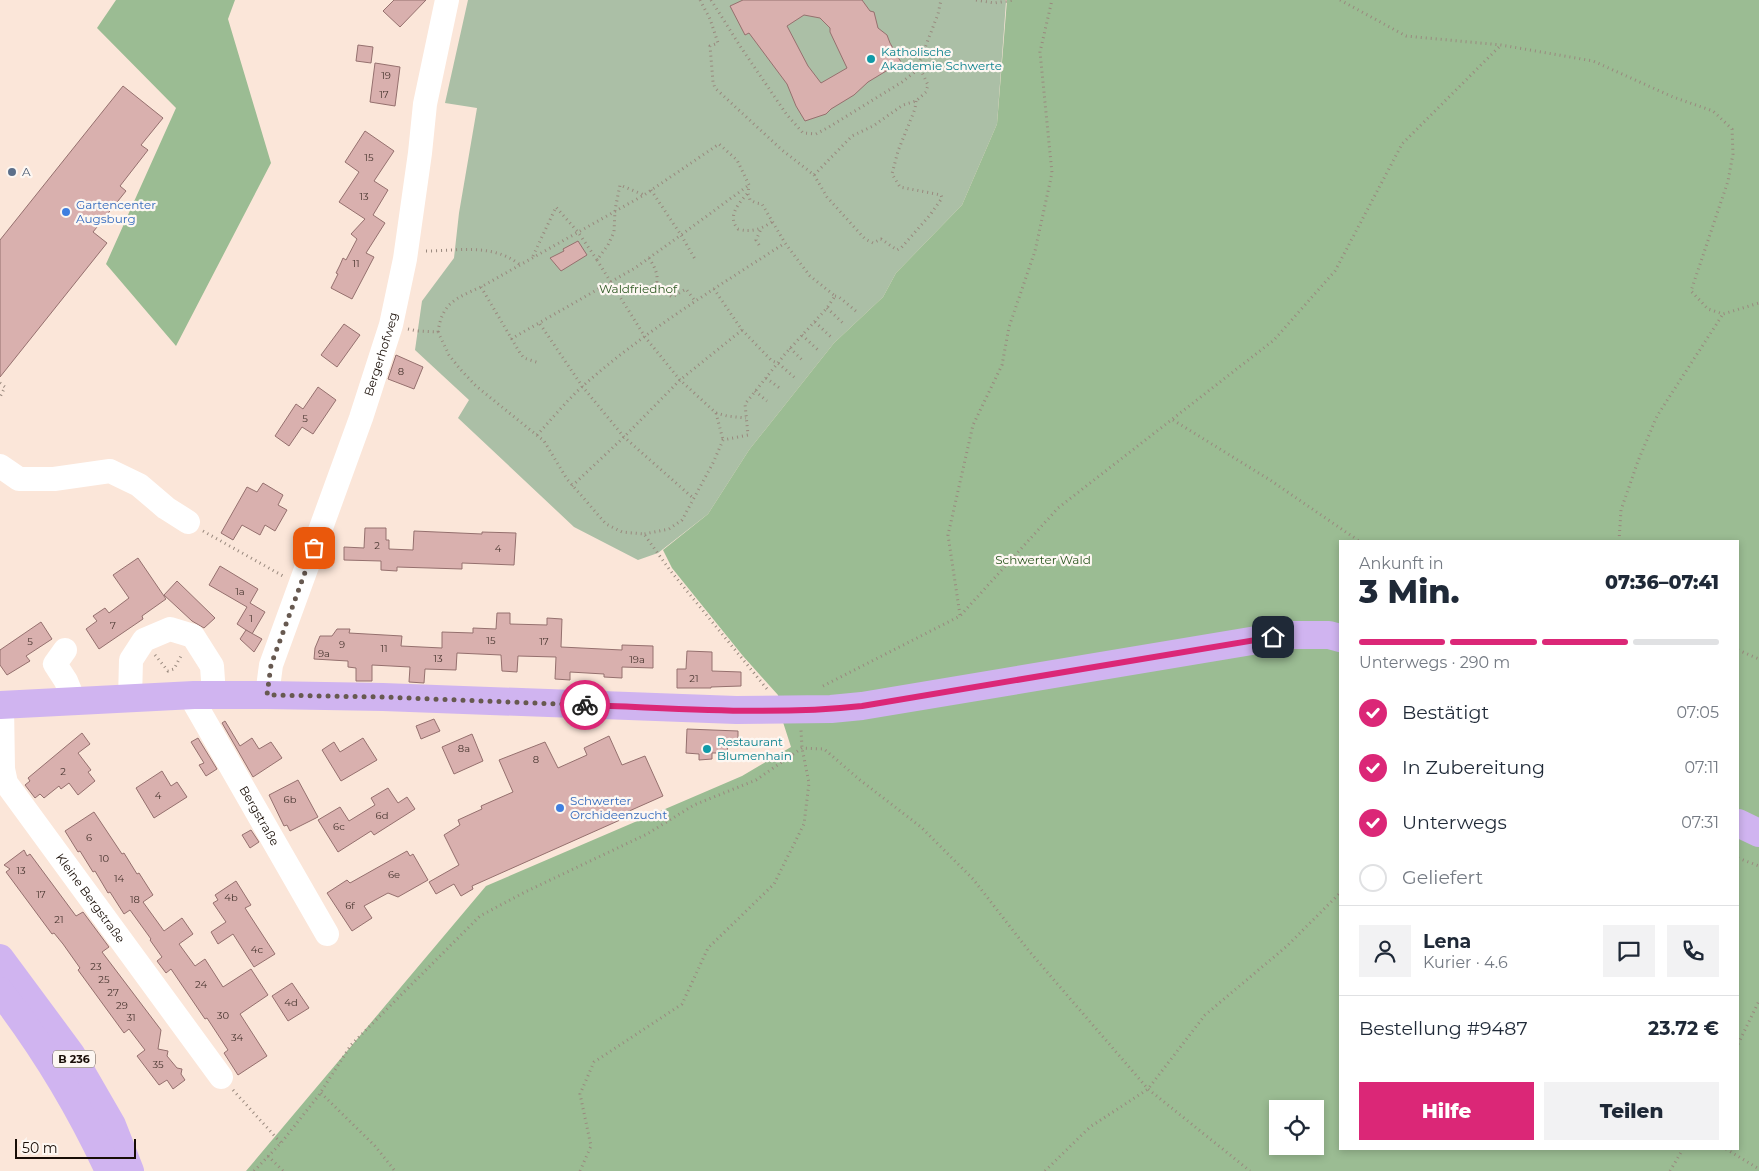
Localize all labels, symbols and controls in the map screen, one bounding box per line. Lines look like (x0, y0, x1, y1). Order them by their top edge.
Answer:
place label: Katholische Akademie Schwerte (881, 44, 1002, 73)
marker: Katholische Akademie Schwerte (865, 53, 877, 65)
house number: 19 (381, 69, 391, 82)
house number: 17 (379, 88, 389, 101)
house number: 15 (364, 151, 374, 164)
place label: A (22, 164, 31, 179)
marker: A (6, 166, 18, 178)
house number: 13 (359, 190, 369, 203)
place label: Gartencenter Augsburg (76, 197, 156, 226)
marker: Gartencenter Augsburg (60, 206, 72, 218)
house number: 11 (352, 257, 360, 270)
park label: Waldfriedhof (599, 281, 678, 296)
street label: Bergerhofweg (361, 311, 400, 398)
house number: 8 (398, 365, 404, 378)
house number: 5 (302, 412, 308, 425)
pin (293, 527, 335, 569)
icon: bag (300, 534, 328, 562)
house number: 2 (374, 539, 380, 552)
house number: 4 (495, 542, 502, 555)
park label: Schwerter Wald (995, 552, 1091, 567)
text: Ankunft in (1359, 554, 1444, 573)
text: 07:36–07:41 (1605, 571, 1719, 594)
text: 3 Min. (1359, 572, 1459, 611)
house number: 1a (235, 585, 245, 598)
house number: 1 (249, 612, 253, 625)
pin (1252, 616, 1294, 658)
house number: 7 (110, 619, 116, 632)
icon: home (1259, 623, 1287, 651)
house number: 15 (486, 634, 496, 647)
house number: 5 (27, 635, 33, 648)
house number: 17 (539, 635, 549, 648)
house number: 9 (339, 638, 345, 651)
house number: 11 (380, 642, 388, 655)
house number: 9a (318, 647, 330, 660)
house number: 13 (433, 652, 443, 665)
house number: 19a (629, 653, 645, 666)
text: Unterwegs · 290 m (1359, 653, 1510, 672)
house number: 21 (689, 672, 699, 685)
courier (560, 680, 610, 730)
icon: bike (571, 691, 599, 719)
icon: check (1359, 699, 1387, 727)
text: Bestätigt (1402, 701, 1489, 724)
text: 07:05 (1676, 703, 1719, 722)
place label: Restaurant Blumenhain (717, 734, 792, 763)
house number: 8a (458, 742, 470, 755)
marker: Restaurant Blumenhain (701, 743, 713, 755)
house number: 8 (533, 753, 539, 766)
icon: check (1359, 754, 1387, 782)
text: In Zubereitung (1402, 756, 1545, 779)
text: 07:11 (1684, 758, 1719, 777)
house number: 2 (60, 765, 66, 778)
street label: Bergstraße (237, 783, 283, 848)
house number: 4 (155, 789, 162, 802)
house number: 6b (284, 793, 297, 806)
place label: Schwerter Orchideenzucht (570, 793, 667, 822)
marker: Schwerter Orchideenzucht (554, 802, 566, 814)
house number: 6d (376, 809, 388, 822)
icon: check (1359, 809, 1387, 837)
text: Unterwegs (1402, 811, 1507, 834)
text: 07:31 (1681, 813, 1719, 832)
house number: 6c (333, 820, 345, 833)
house number: 6 (86, 831, 92, 844)
street label: Kleine Bergstraße (53, 850, 128, 946)
house number: 10 (99, 852, 109, 865)
house number: 13 (16, 864, 26, 877)
text: Geliefert (1402, 866, 1483, 889)
house number: 6e (388, 868, 400, 881)
house number: 14 (114, 872, 124, 885)
house number: 17 (36, 888, 46, 901)
house number: 4b (224, 891, 238, 904)
house number: 18 (130, 893, 140, 906)
house number: 6f (345, 899, 355, 912)
house number: 21 (54, 913, 64, 926)
button: person (1359, 925, 1411, 977)
button: chat (1603, 925, 1655, 977)
button: phone (1667, 925, 1719, 977)
text: Lena (1423, 930, 1471, 953)
house number: 4c (251, 943, 264, 956)
text: Kurier · 4.6 (1423, 953, 1508, 972)
house number: 23 (90, 960, 102, 973)
house number: 25 (98, 973, 110, 986)
house number: 24 (195, 978, 207, 991)
house number: 27 (107, 986, 119, 999)
house number: 4d (284, 996, 298, 1009)
house number: 29 (116, 999, 128, 1012)
house number: 30 (217, 1009, 230, 1022)
house number: 31 (126, 1011, 136, 1024)
text: Bestellung #9487 (1359, 1017, 1528, 1040)
text: 23.72 € (1648, 1017, 1719, 1040)
house number: 34 (231, 1031, 244, 1044)
road number: B 236 (53, 1050, 95, 1068)
house number: 35 (152, 1058, 164, 1071)
button: Hilfe (1359, 1082, 1534, 1140)
button: Teilen (1544, 1082, 1719, 1140)
map controls (1269, 1100, 1324, 1155)
button: locate (1269, 1100, 1324, 1155)
scale bar (15, 1136, 136, 1159)
text: 50 m (22, 1139, 58, 1157)

